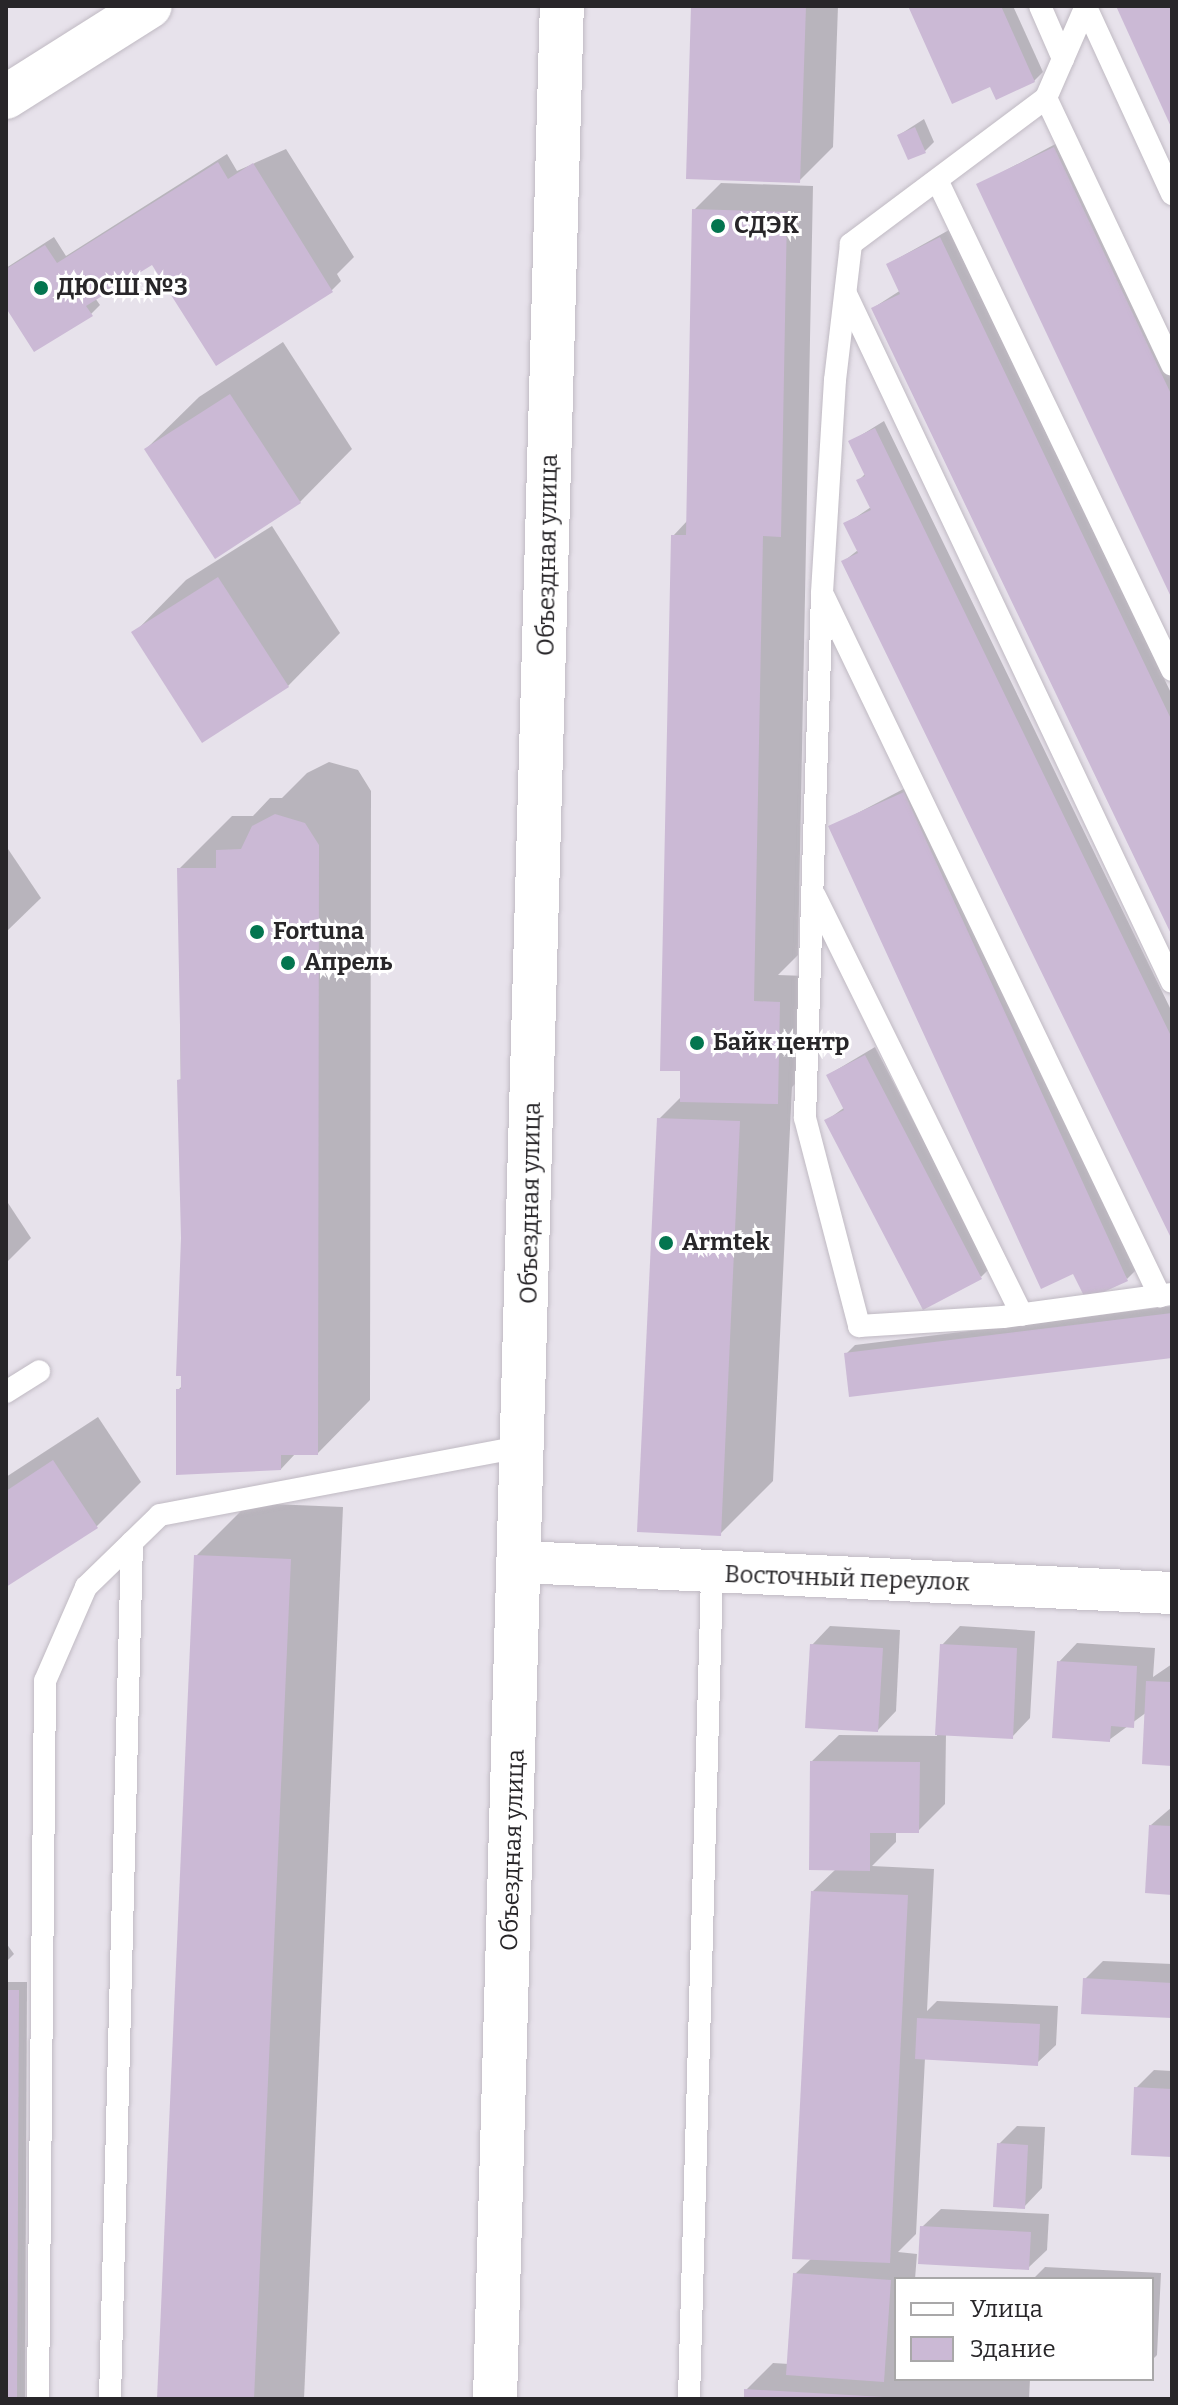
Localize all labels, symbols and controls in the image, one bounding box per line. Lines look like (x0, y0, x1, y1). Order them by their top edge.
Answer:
place label: СДЭК (734, 212, 799, 240)
marker: СДЭК (709, 217, 727, 235)
place label: ДЮСШ №3 (57, 274, 188, 302)
marker: ДЮСШ №3 (32, 279, 50, 297)
street label: Объездная улица (532, 454, 564, 656)
place label: Fortuna (273, 918, 364, 946)
marker: Fortuna (248, 923, 266, 941)
place label: Апрель (304, 949, 392, 977)
marker: Апрель (279, 954, 297, 972)
place label: Байк центр (713, 1029, 849, 1057)
marker: Байк центр (688, 1034, 706, 1052)
street label: Объездная улица (515, 1102, 547, 1304)
place label: Armtek (682, 1229, 769, 1257)
marker: Armtek (657, 1234, 675, 1252)
street label: Восточный переулок (724, 1560, 970, 1598)
street label: Объездная улица (495, 1749, 531, 1951)
legend (894, 2277, 1154, 2381)
text: Улица (970, 2295, 1043, 2323)
text: Здание (970, 2335, 1056, 2363)

